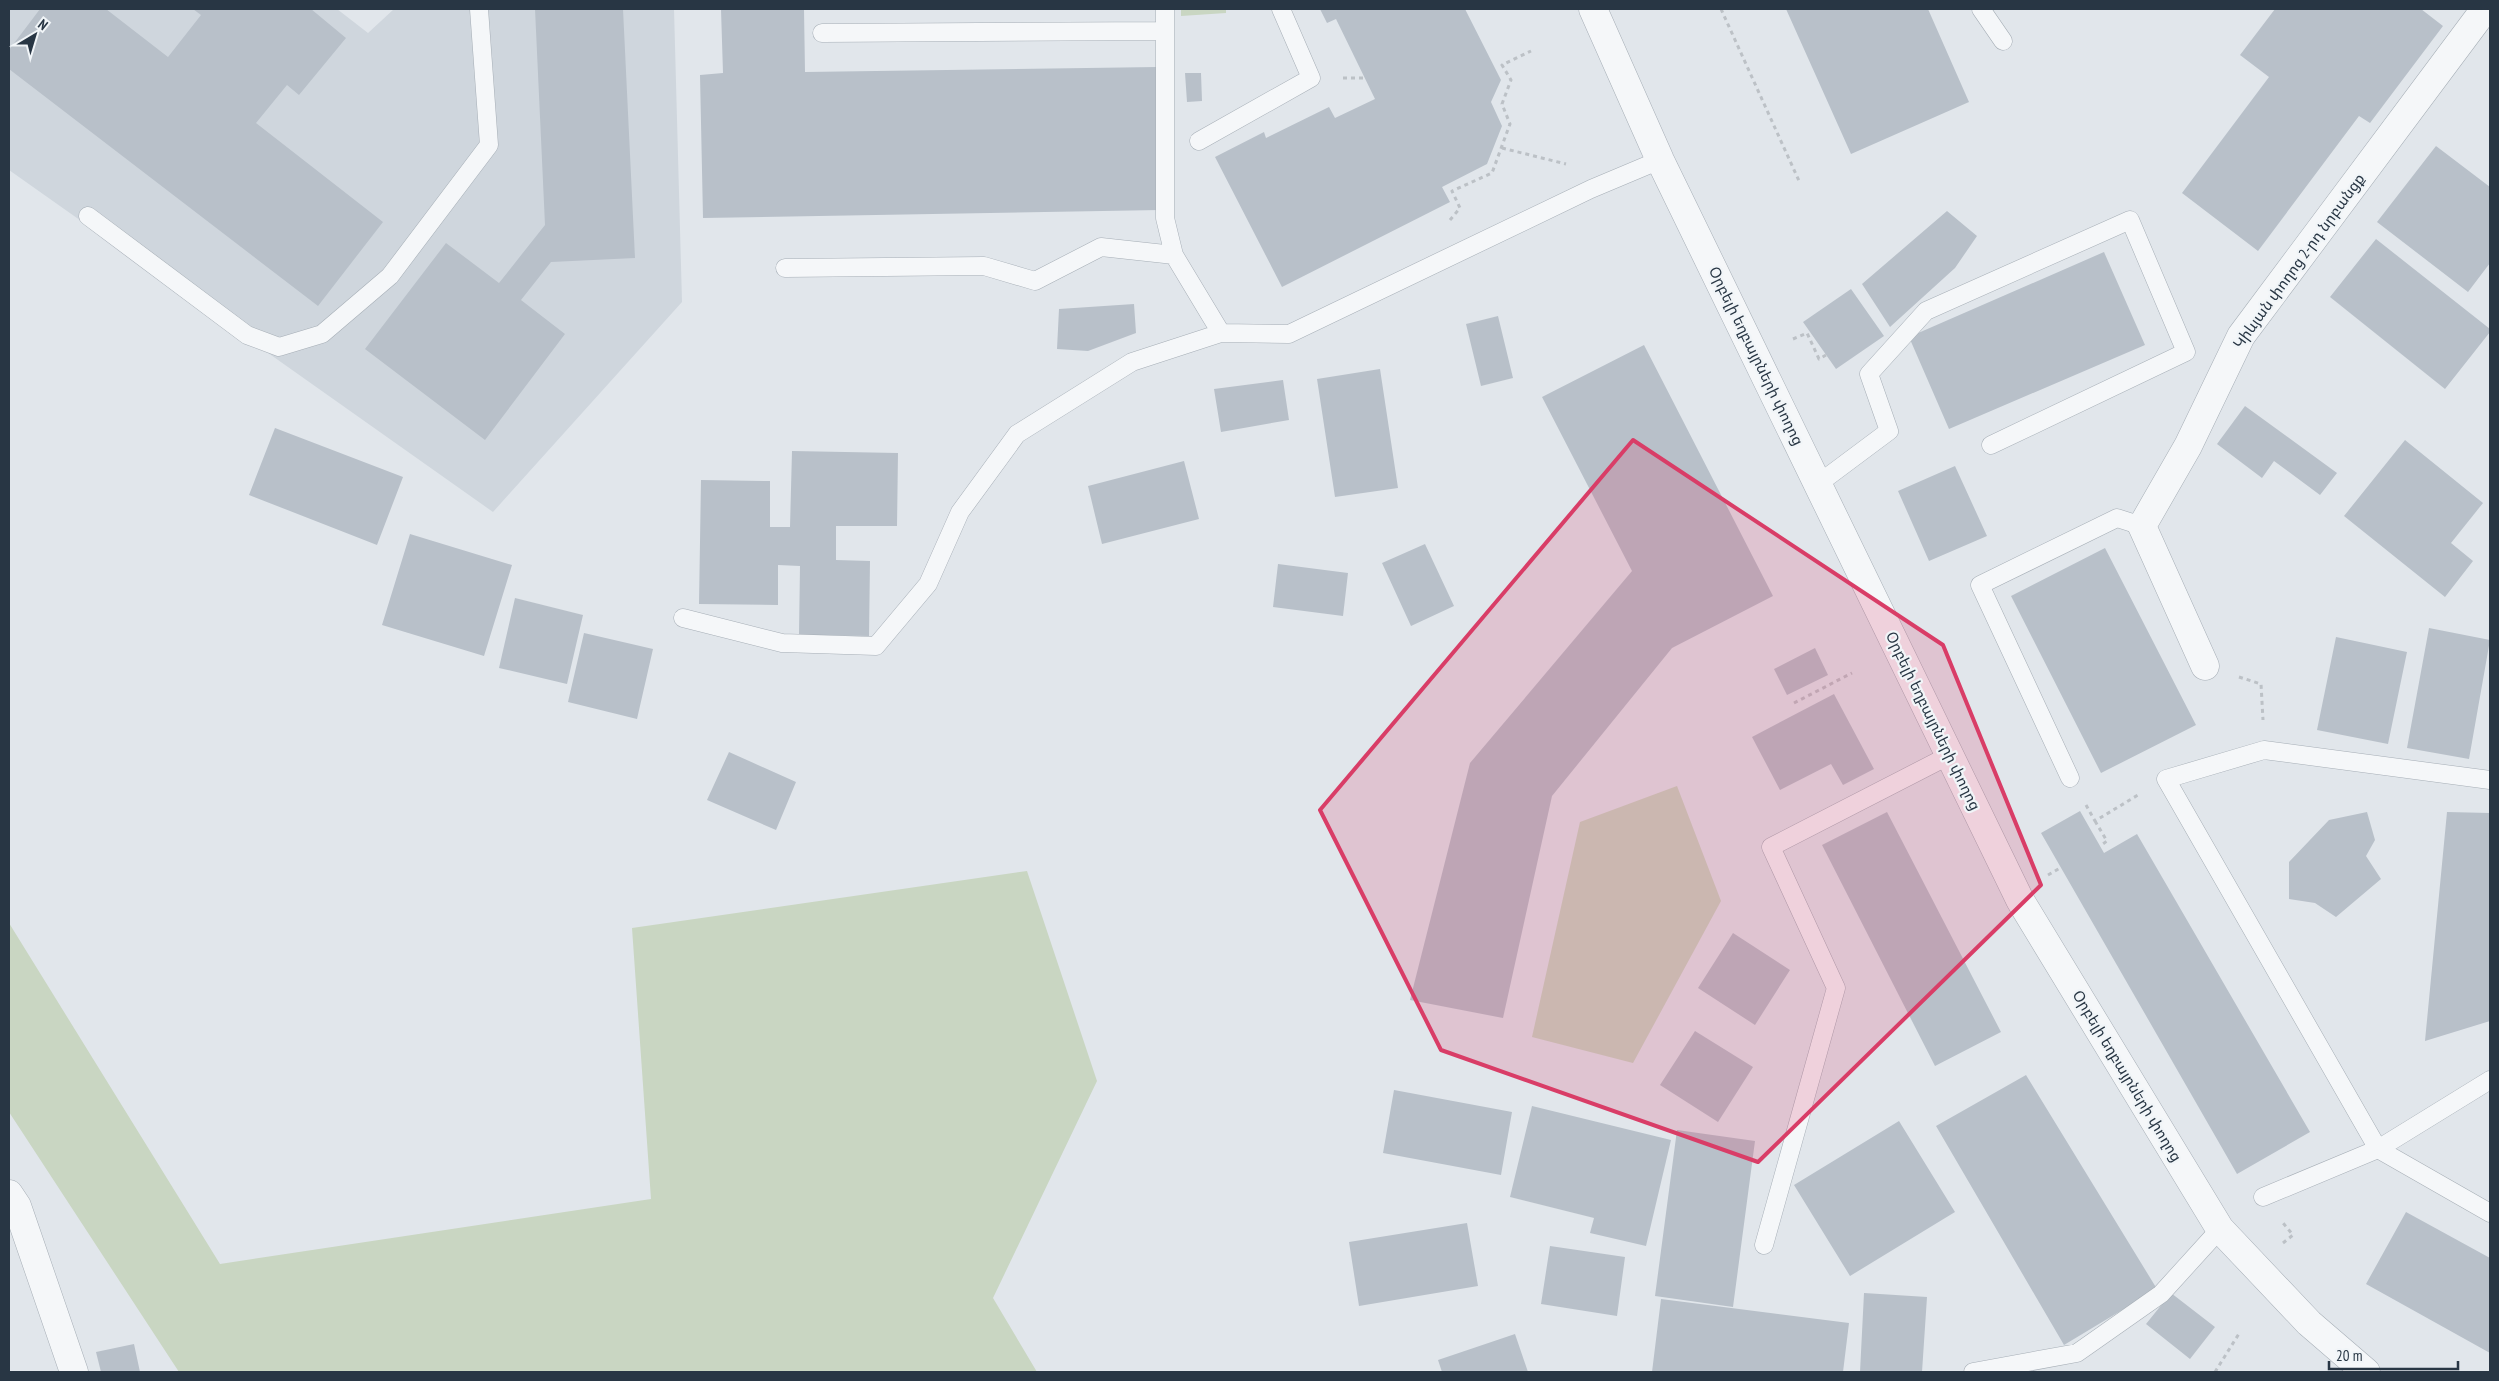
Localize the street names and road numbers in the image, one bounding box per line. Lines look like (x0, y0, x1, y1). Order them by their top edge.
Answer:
street label: Կիևյան փողոց 2-րդ նրբանցք (2229, 169, 2369, 352)
street label: Օրբելի եղբայրների փողոց (1705, 263, 1808, 448)
street label: Օրբելի եղբայրների փողոց (1882, 628, 1985, 813)
street label: Օրբելի եղբայրների փողոց (2069, 987, 2186, 1165)

